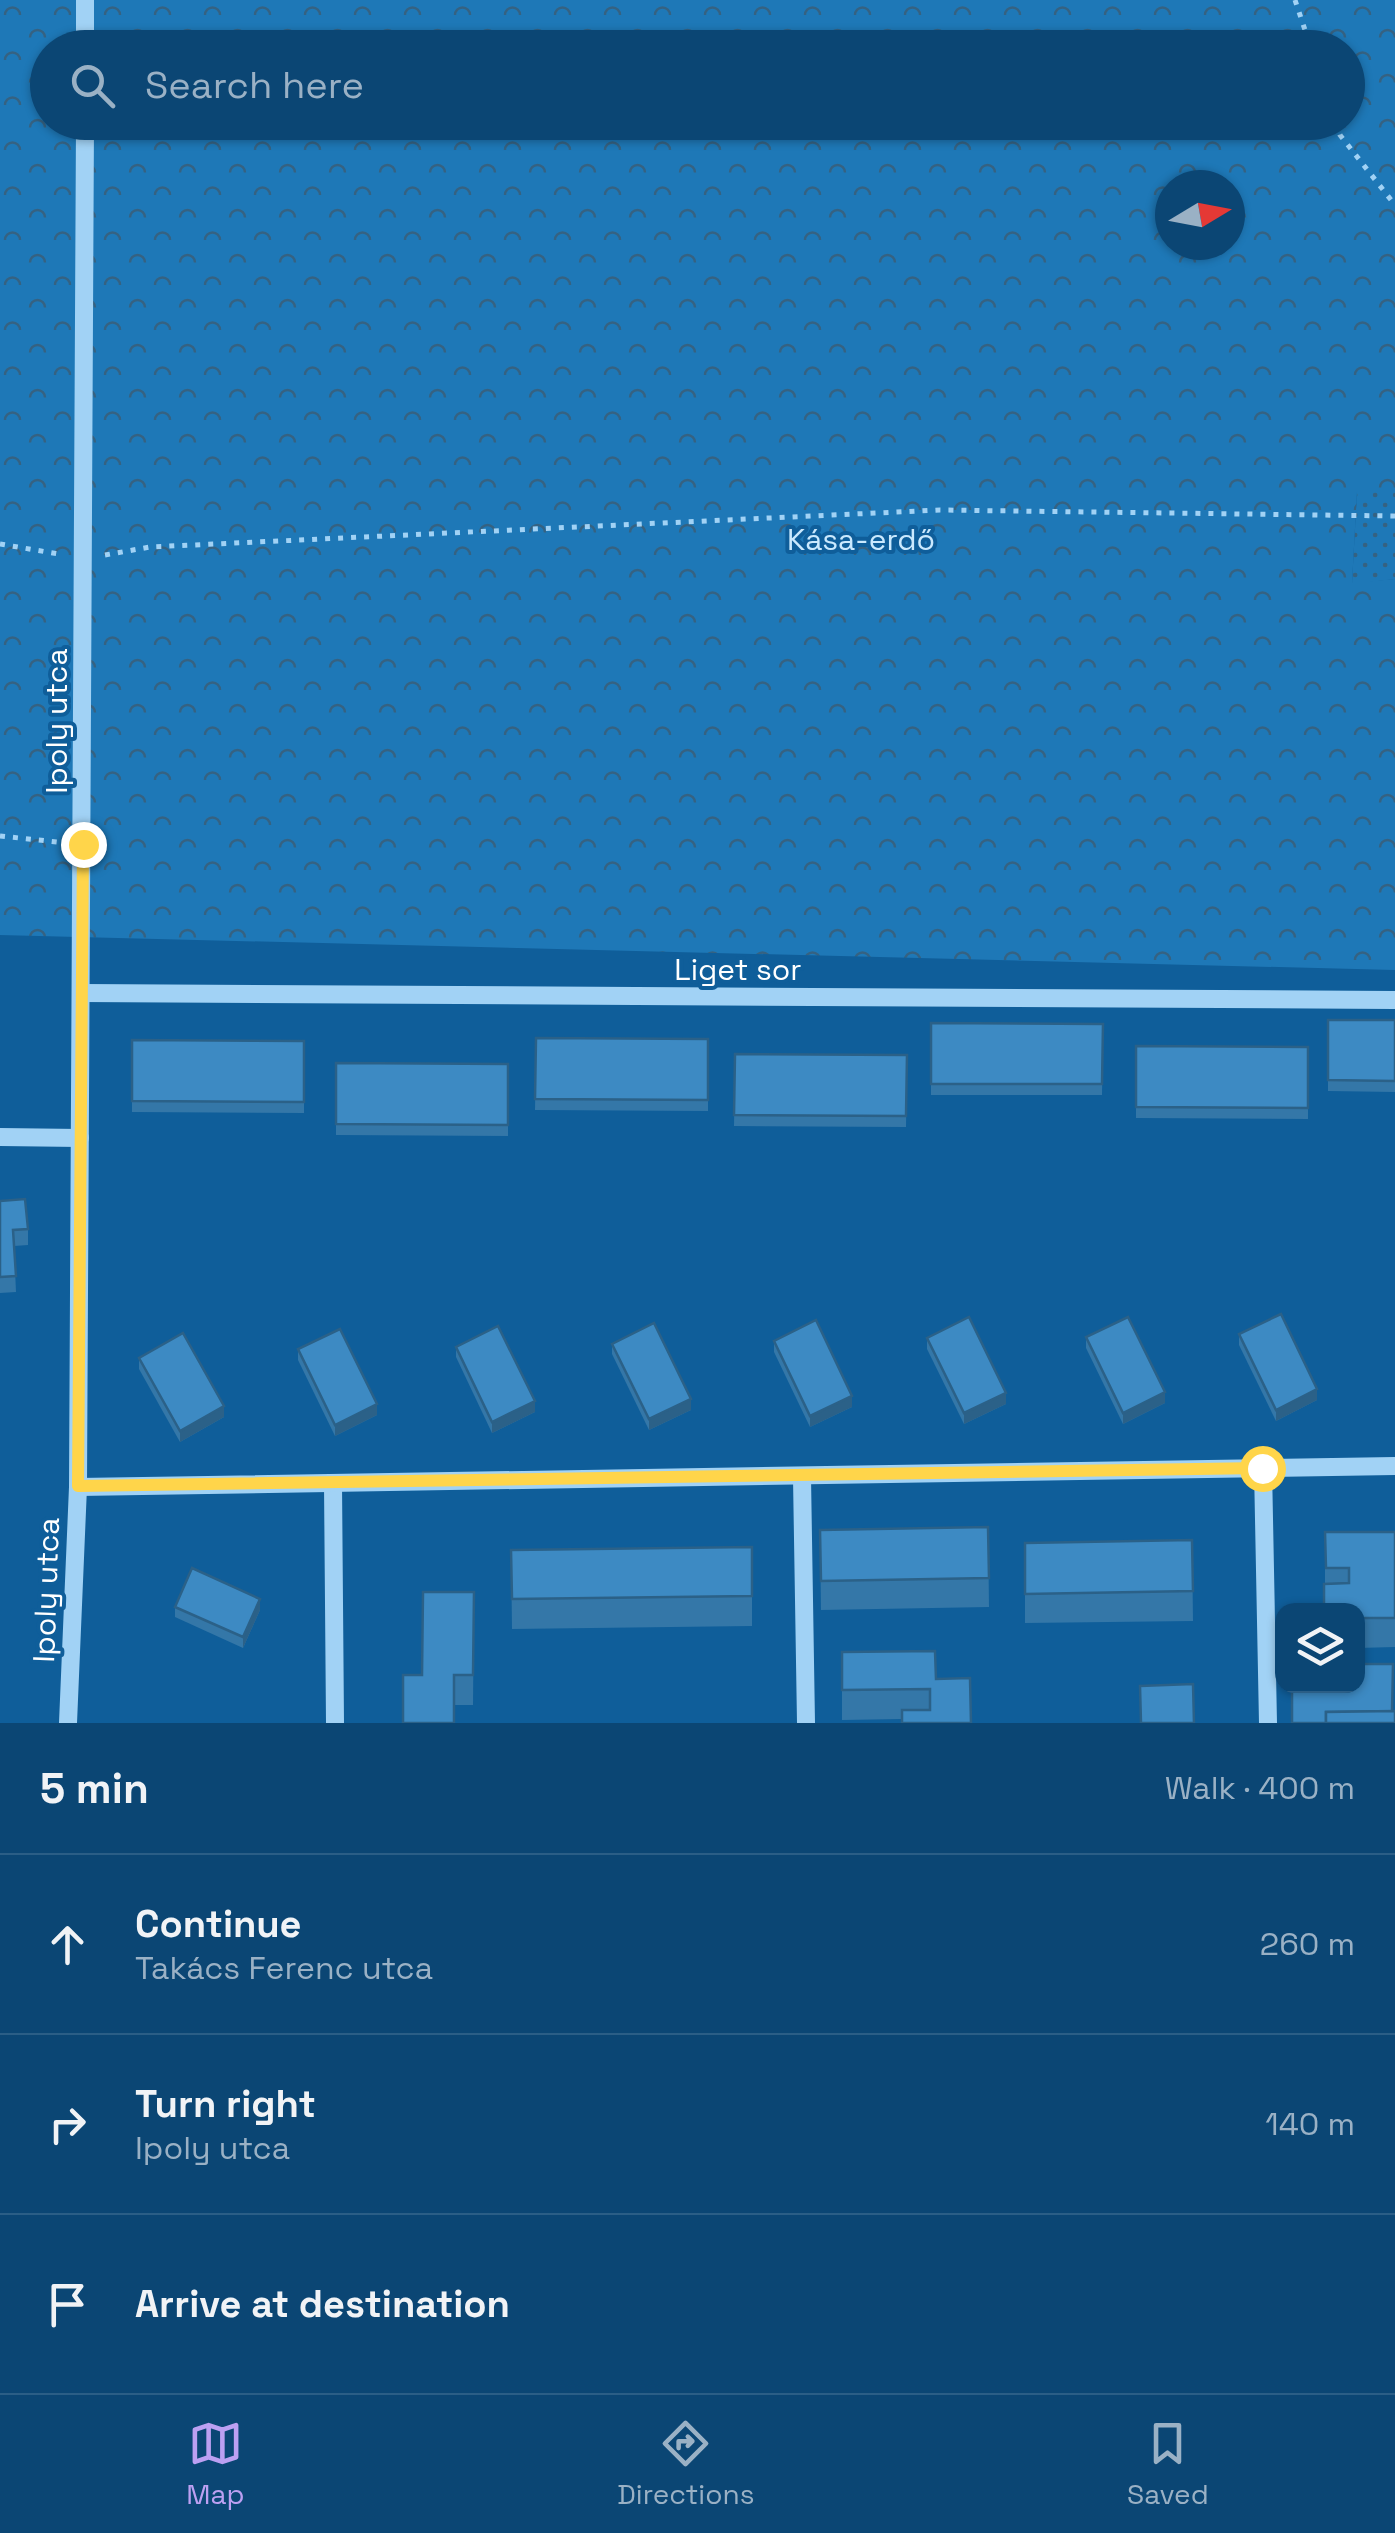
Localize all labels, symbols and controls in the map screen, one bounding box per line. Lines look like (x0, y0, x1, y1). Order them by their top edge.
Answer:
search box (30, 30, 1365, 140)
icon: search (65, 58, 120, 113)
text: Search here (145, 61, 364, 109)
north arrow (1155, 170, 1245, 260)
park label: Kása-erdő (787, 520, 935, 559)
street label: Ipoly utca (37, 648, 76, 794)
route end (61, 822, 107, 868)
street label: Liget sor (674, 950, 802, 989)
route start (1240, 1446, 1286, 1492)
street label: Ipoly utca (24, 1517, 68, 1663)
map controls (1275, 1603, 1365, 1693)
button: layers (1275, 1603, 1365, 1693)
text: 5 min (40, 1762, 149, 1815)
text: Walk · 400 m (1165, 1768, 1355, 1808)
text: Continue (135, 1900, 301, 1948)
icon: ahead (40, 1917, 95, 1972)
text: 260 m (1260, 1924, 1355, 1964)
text: Takács Ferenc utca (135, 1948, 433, 1988)
text: Turn right (135, 2080, 316, 2128)
icon: right (40, 2097, 95, 2152)
text: 140 m (1265, 2104, 1355, 2144)
text: Ipoly utca (135, 2128, 290, 2168)
icon: arrive (40, 2277, 95, 2332)
text: Arrive at destination (135, 2280, 510, 2328)
tab: Map (186, 2416, 245, 2512)
tab: Directions (617, 2416, 754, 2512)
tab: Saved (1127, 2416, 1209, 2512)

